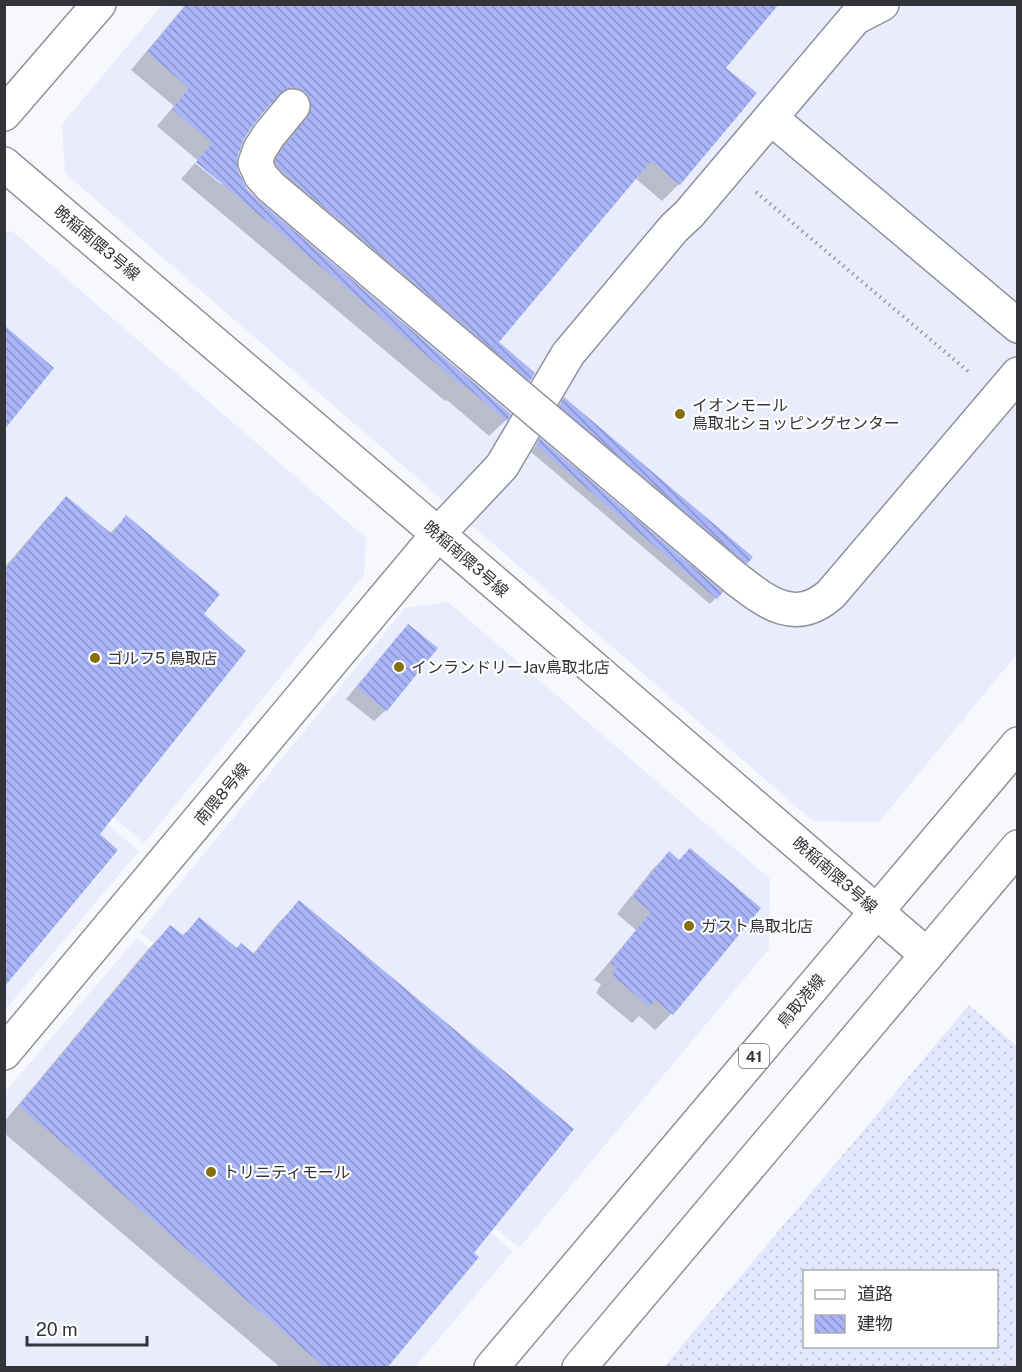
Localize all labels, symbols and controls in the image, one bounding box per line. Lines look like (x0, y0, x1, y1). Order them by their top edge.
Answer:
street label: 晩稲南隈3号線 (50, 202, 144, 284)
place label: イオンモール 鳥取北ショッピングセンター (692, 396, 900, 433)
marker: イオンモール 鳥取北ショッピングセンター (673, 407, 687, 421)
street label: 晩稲南隈3号線 (420, 517, 512, 601)
place label: ゴルフ5 鳥取店 (107, 649, 217, 668)
marker: ゴルフ5 鳥取店 (88, 651, 102, 665)
place label: インランドリーJav鳥取北店 (411, 658, 610, 677)
marker: インランドリーJav鳥取北店 (392, 660, 406, 674)
street label: 南隈8号線 (191, 759, 253, 829)
street label: 晩稲南隈3号線 (789, 833, 881, 917)
place label: ガスト鳥取北店 (701, 917, 813, 936)
marker: ガスト鳥取北店 (682, 919, 696, 933)
street label: 鳥取港線 (773, 970, 829, 1032)
road number: 41 (739, 1044, 769, 1068)
place label: トリニティモール (223, 1163, 350, 1182)
marker: トリニティモール (204, 1165, 218, 1179)
legend (803, 1270, 998, 1348)
text: 道路 (857, 1283, 893, 1304)
scale bar (27, 1309, 147, 1347)
text: 建物 (857, 1313, 893, 1334)
text: 20 m (36, 1319, 78, 1340)

